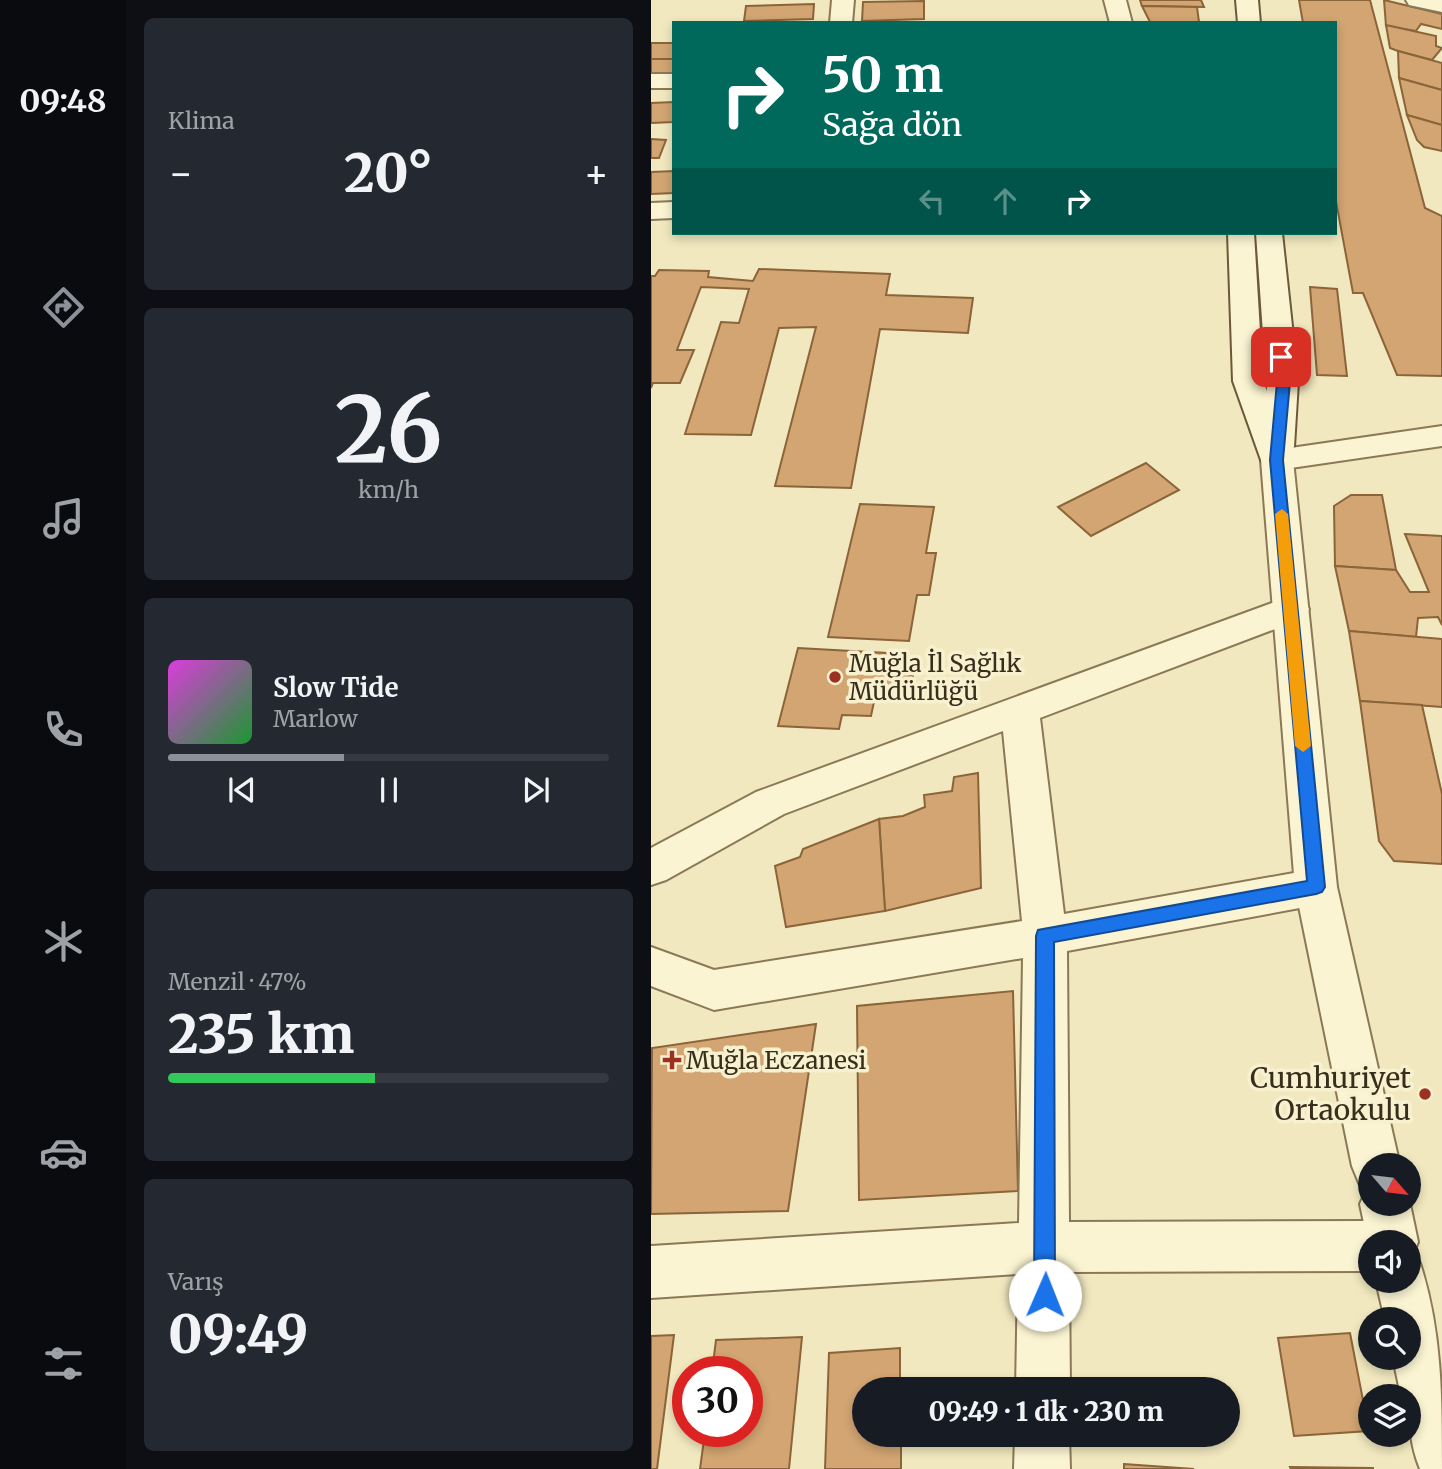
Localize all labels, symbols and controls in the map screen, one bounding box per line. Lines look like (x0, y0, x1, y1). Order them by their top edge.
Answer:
text: 50 m (822, 44, 943, 105)
icon: right (707, 49, 798, 140)
text: 09:48 (19, 81, 107, 121)
text: Sağa dön (822, 105, 962, 145)
text: Klima (168, 106, 235, 135)
text: 20° (344, 141, 433, 206)
text: − (168, 150, 193, 197)
text: + (584, 150, 609, 197)
icon: left (913, 182, 951, 220)
icon: ahead (986, 182, 1024, 220)
icon: right (1059, 182, 1097, 220)
icon: directions (39, 283, 88, 332)
pin (1251, 327, 1311, 387)
icon: arrive (1262, 338, 1300, 376)
text: 26 (335, 372, 442, 487)
text: km/h (358, 475, 419, 504)
icon: music (39, 494, 88, 543)
place label: Muğla İl Sağlık Müdürlüğü (849, 648, 1022, 707)
marker: Muğla İl Sağlık Müdürlüğü (827, 669, 843, 685)
text: Slow Tide (273, 671, 399, 704)
text: Marlow (273, 704, 358, 733)
icon: phone (39, 705, 88, 754)
icon: previous (223, 771, 261, 809)
icon: pause (370, 771, 408, 809)
icon: next (517, 771, 555, 809)
icon: climate (39, 917, 88, 966)
text: Menzil · 47% (168, 967, 307, 996)
text: 235 km (168, 1002, 354, 1067)
place label: Muğla Eczanesi (686, 1045, 866, 1076)
marker: Muğla Eczanesi (664, 1052, 680, 1068)
place label: Cumhuriyet Ortaokulu (1250, 1060, 1411, 1128)
marker: Cumhuriyet Ortaokulu (1417, 1086, 1433, 1102)
icon: car (39, 1128, 88, 1177)
north arrow (1358, 1153, 1421, 1216)
map controls (1358, 1153, 1421, 1447)
button: sound (1358, 1230, 1421, 1293)
position arrow (1008, 1258, 1082, 1332)
text: Varış (168, 1267, 224, 1296)
text: 09:49 (168, 1302, 308, 1367)
button: search (1358, 1307, 1421, 1370)
icon: filters (39, 1339, 88, 1388)
speed limit sign: 30 (672, 1356, 763, 1447)
button: layers (1358, 1384, 1421, 1447)
text: 09:49 · 1 dk · 230 m (929, 1395, 1163, 1428)

